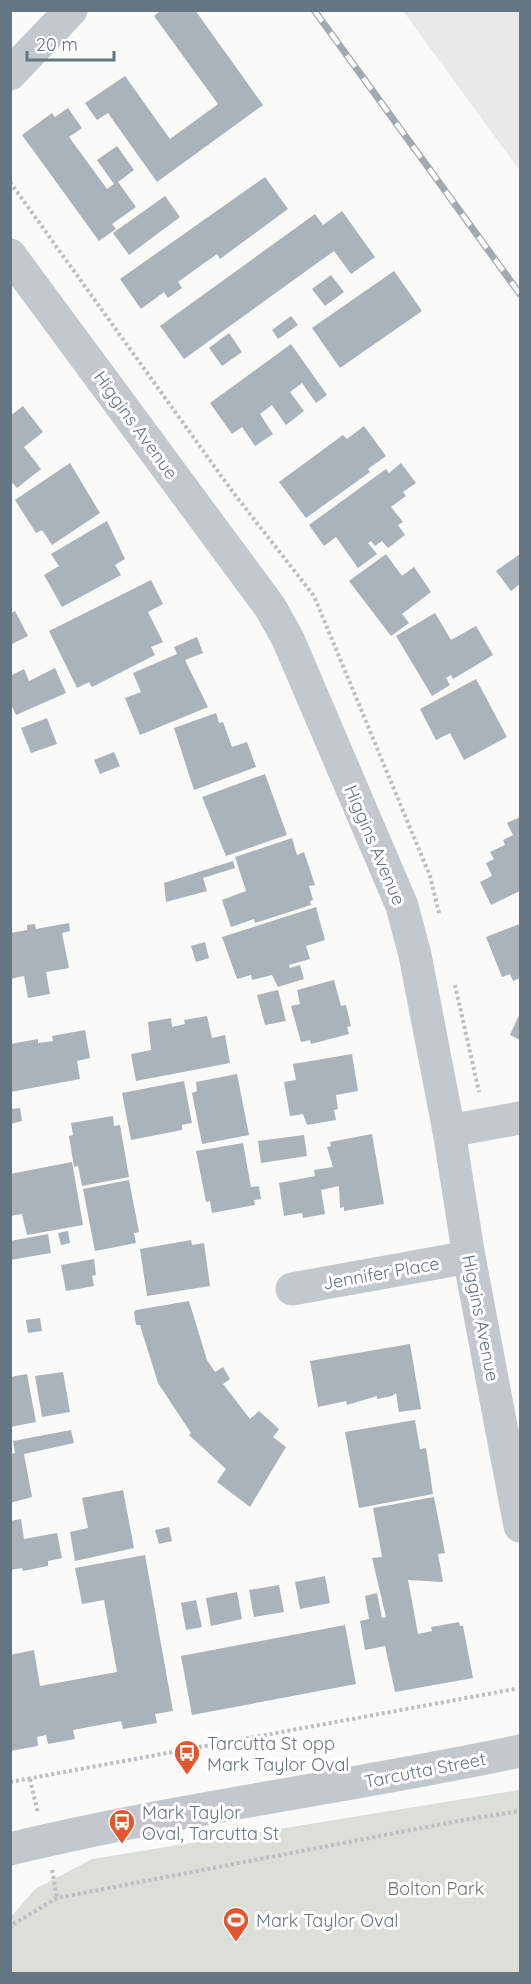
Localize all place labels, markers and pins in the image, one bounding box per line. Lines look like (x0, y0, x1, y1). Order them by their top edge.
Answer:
place label: Tarcutta St opp Mark Taylor Oval (207, 1732, 349, 1776)
bus stop icon: Tarcutta St opp Mark Taylor Oval (172, 1738, 202, 1776)
place label: Mark Taylor Oval, Tarcutta St (142, 1801, 279, 1845)
bus stop icon: Mark Taylor Oval, Tarcutta St (107, 1807, 137, 1845)
sports icon: Mark Taylor Oval (221, 1905, 251, 1943)
place label: Mark Taylor Oval (256, 1909, 398, 1932)

